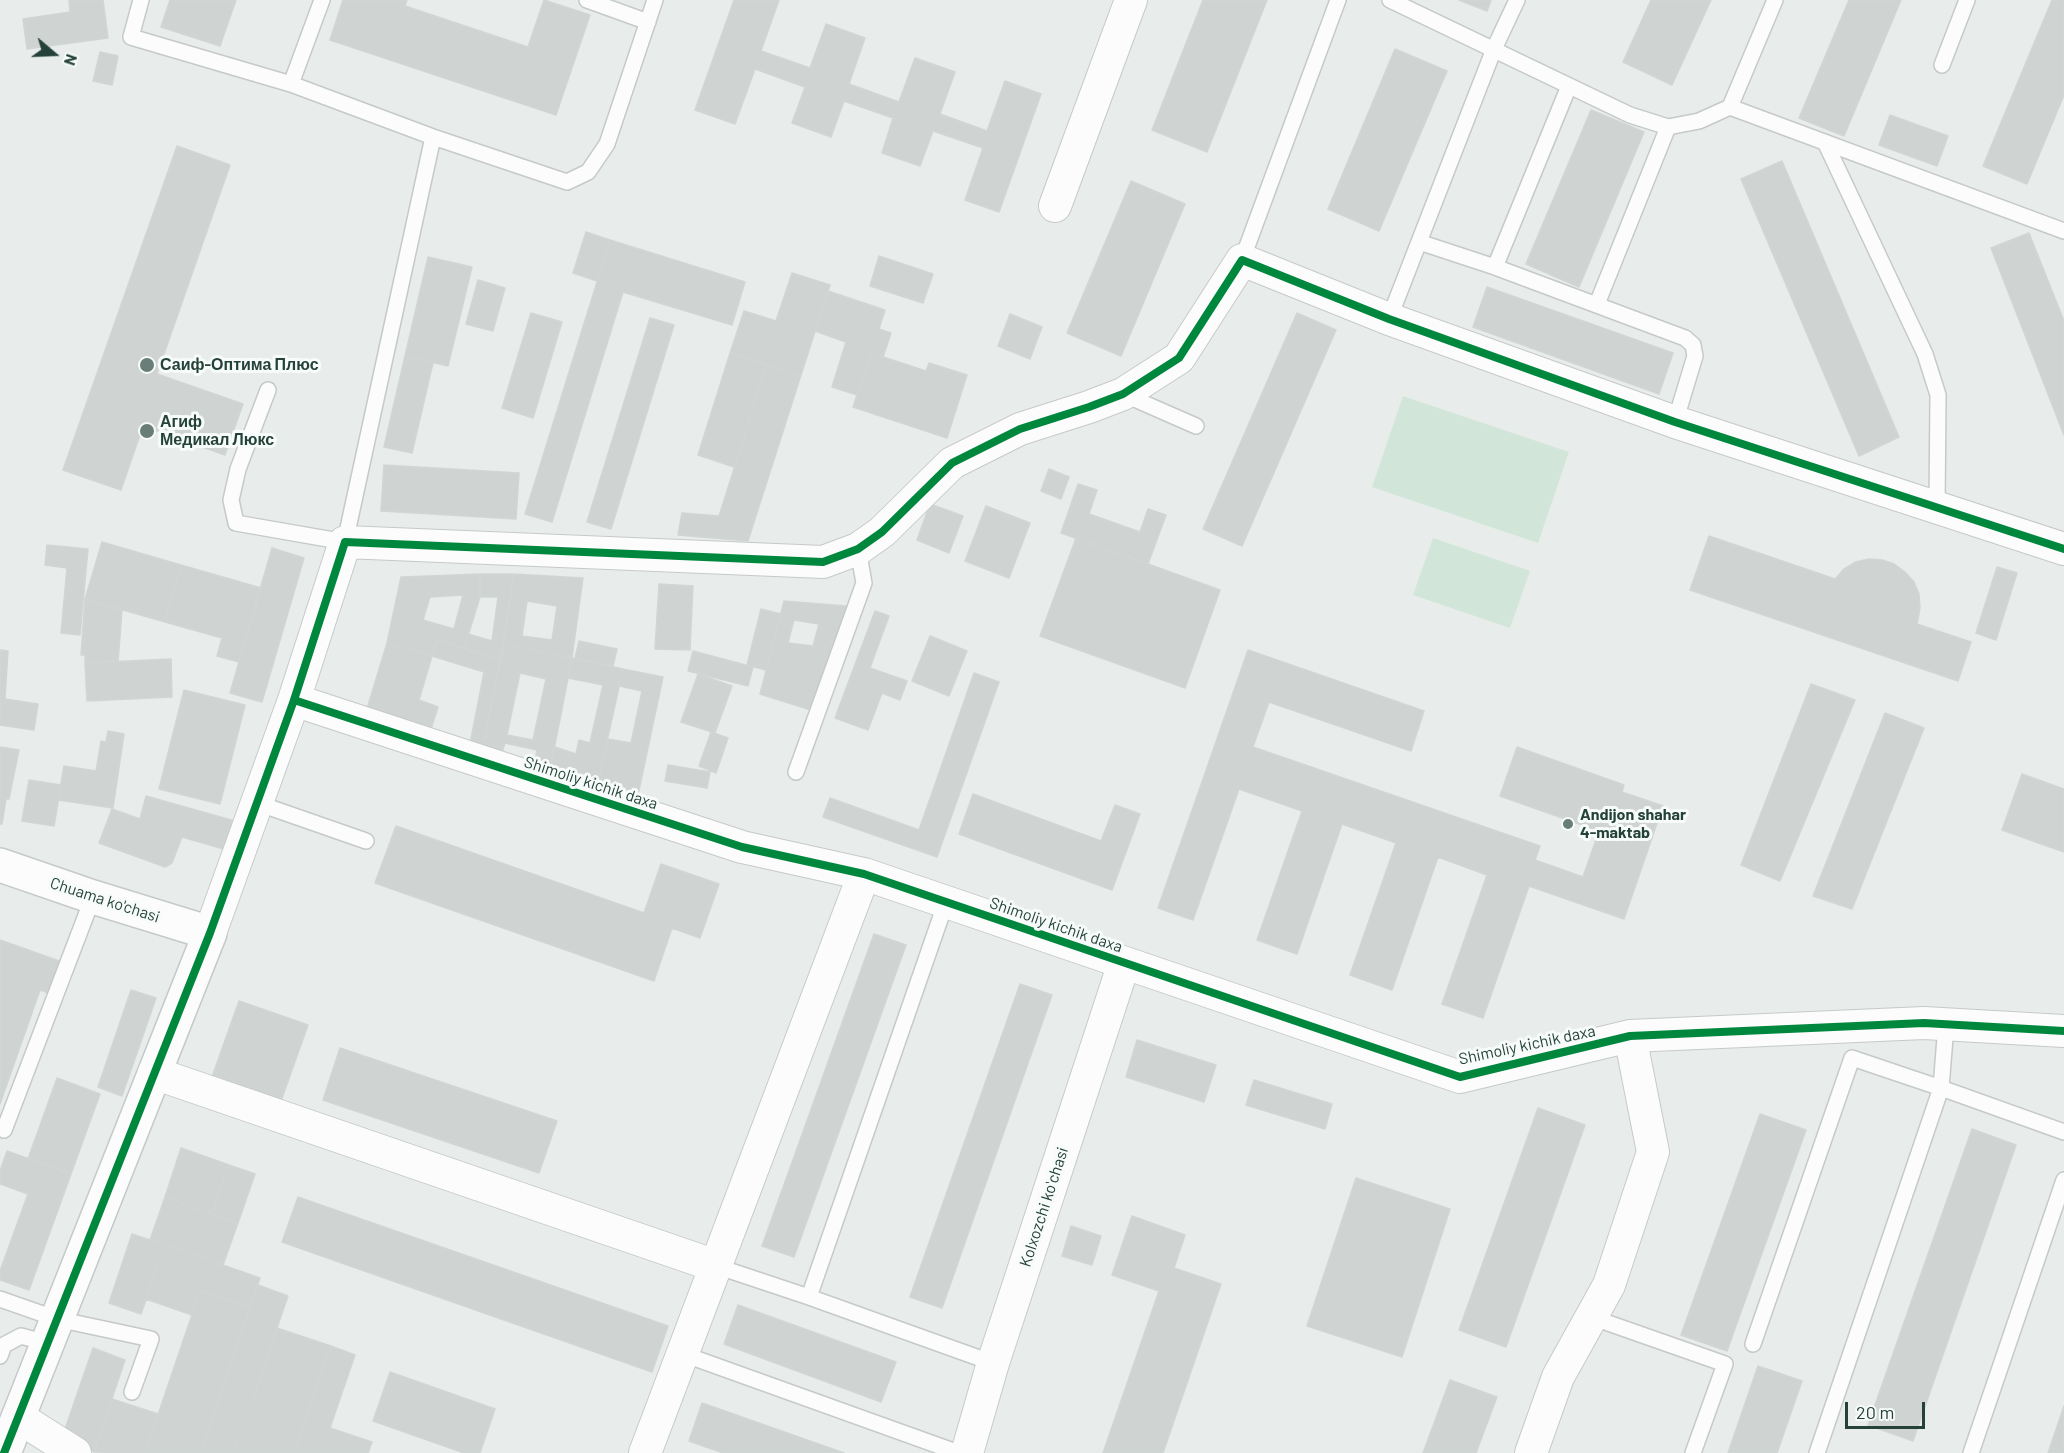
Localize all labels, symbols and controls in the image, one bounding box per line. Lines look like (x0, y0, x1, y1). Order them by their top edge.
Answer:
north arrow (24, 24, 84, 84)
text: N (61, 52, 82, 68)
place label: Саиф-Оптима Плюс (160, 355, 319, 375)
marker: Саиф-Оптима Плюс (138, 356, 156, 374)
place label: Агиф Медикал Люкс (160, 412, 274, 450)
marker: Агиф Медикал Люкс (138, 422, 156, 440)
street label: Shimoliy kichik daxa (522, 752, 660, 814)
place label: Andijon shahar 4-maktab (1580, 805, 1686, 843)
marker: Andijon shahar 4-maktab (1561, 817, 1575, 831)
street label: Chuama ko'chasi (48, 873, 162, 927)
street label: Shimoliy kichik daxa (987, 893, 1125, 957)
street label: Shimoliy kichik daxa (1457, 1021, 1597, 1069)
street label: Kolxozchi koʻchasi (1016, 1145, 1072, 1269)
scale bar (1848, 1390, 1928, 1428)
text: 20 m (1856, 1401, 1894, 1423)

